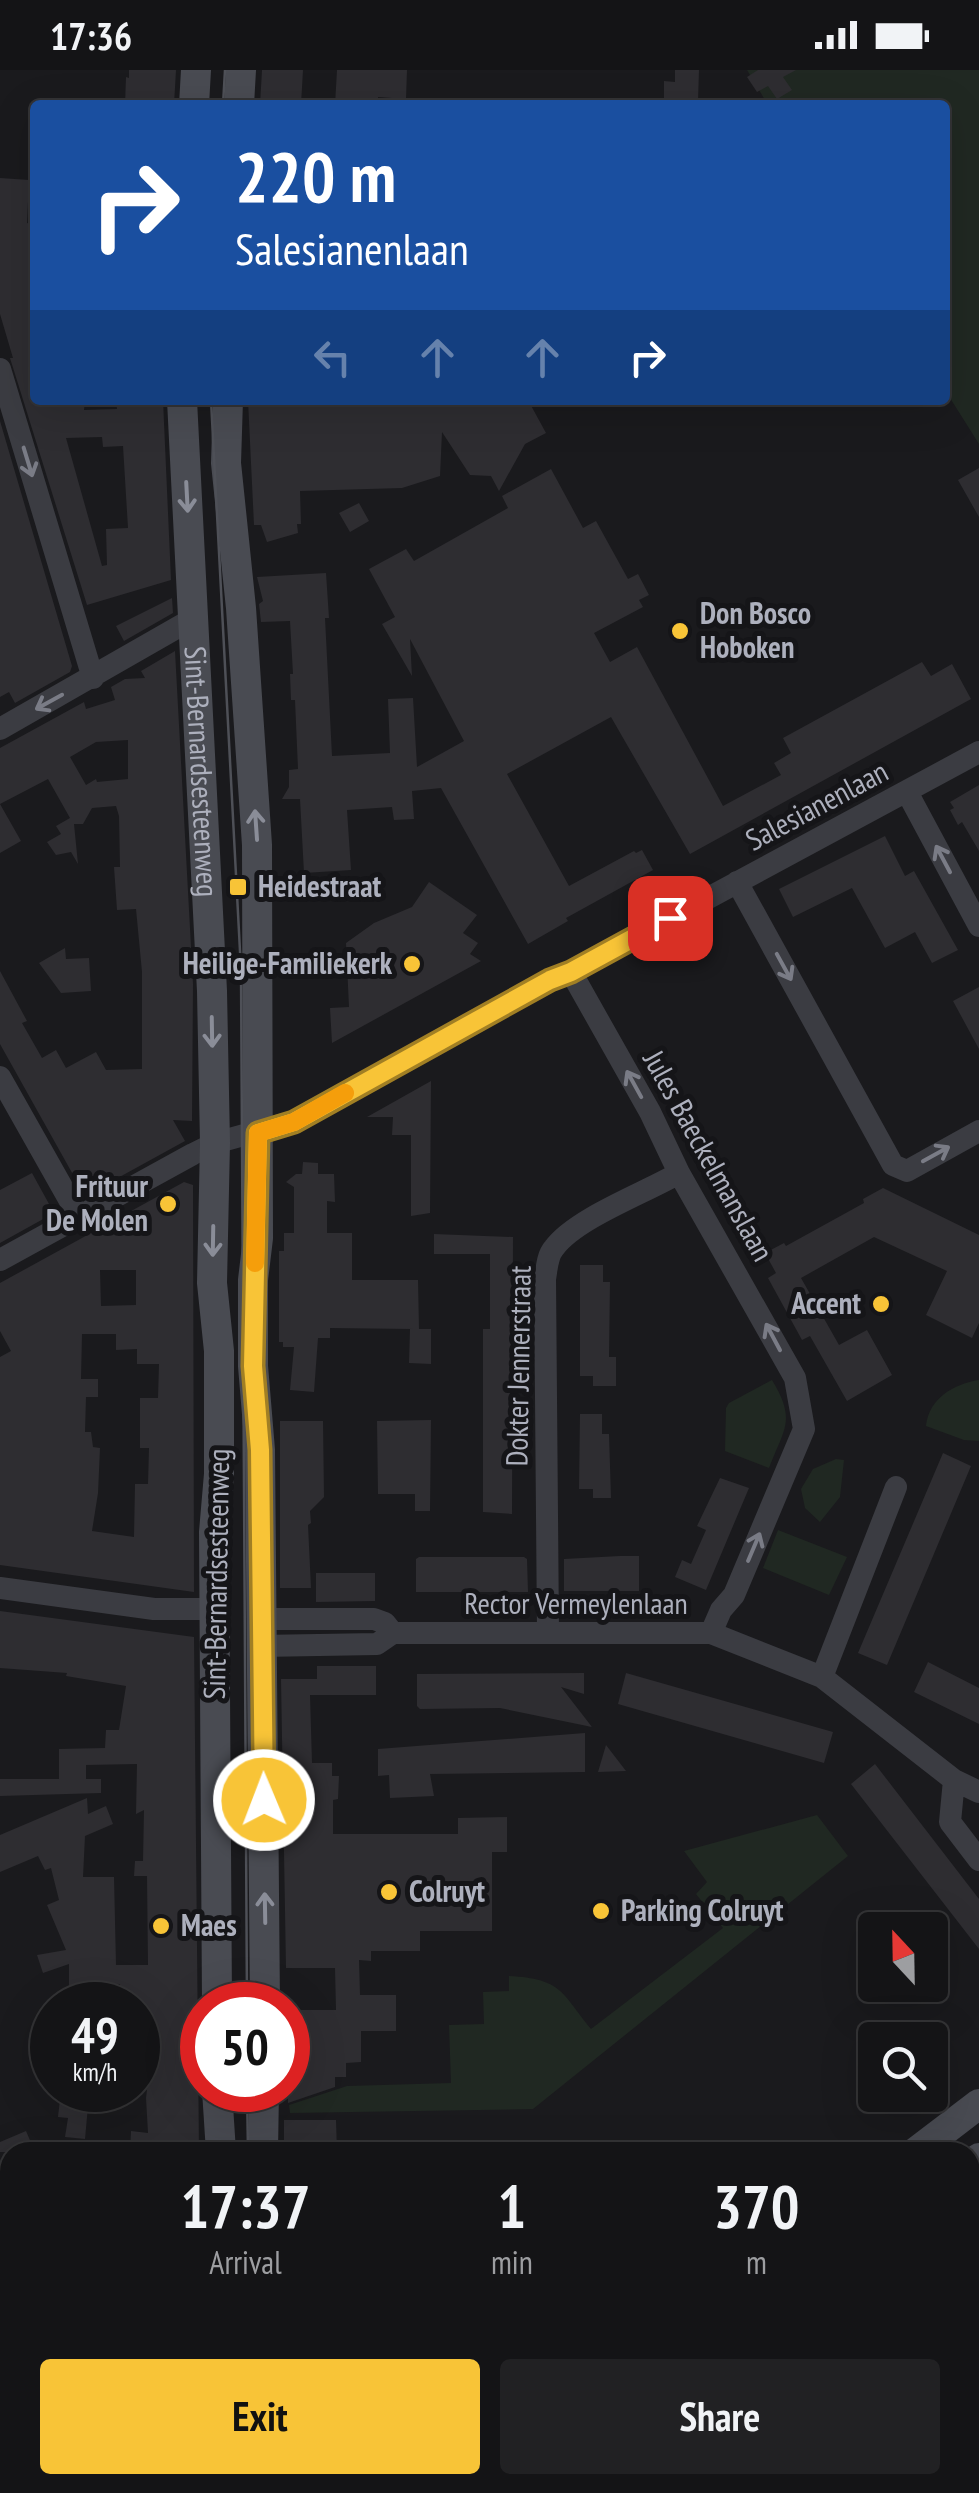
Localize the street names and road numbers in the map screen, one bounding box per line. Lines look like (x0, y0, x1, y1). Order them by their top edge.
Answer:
street label: Sint-Bernardsesteenweg (177, 645, 228, 898)
street label: Salesianenlaan (738, 751, 894, 858)
street label: Jules Baeckelmanslaan (635, 1042, 783, 1267)
street label: Dokter Jennerstraat (496, 1265, 539, 1467)
street label: Sint-Bernardsesteenweg (194, 1448, 237, 1700)
street label: Rector Vermeylenlaan (464, 1583, 688, 1622)

